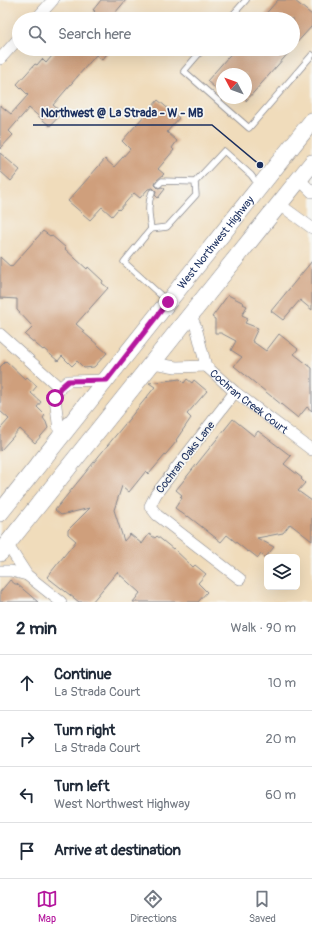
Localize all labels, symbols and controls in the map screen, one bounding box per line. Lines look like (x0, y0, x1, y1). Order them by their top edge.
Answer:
search box (12, 12, 300, 56)
icon: search (26, 23, 48, 45)
text: Search here (58, 25, 131, 44)
north arrow (216, 68, 252, 104)
callout: Northwest @ La Strada - W - MB (33, 101, 212, 125)
text: Northwest @ La Strada - W - MB (41, 106, 204, 121)
street label: West Northwest Highway (175, 193, 257, 292)
route end (159, 293, 177, 311)
street label: Cochran Creek Court (207, 367, 291, 437)
route start (46, 389, 64, 407)
street label: Cochran Oaks Lane (153, 418, 218, 496)
map controls (264, 554, 300, 590)
button: layers (264, 554, 300, 590)
text: 2 min (16, 618, 57, 639)
text: Walk · 90 m (231, 620, 296, 636)
text: Continue (54, 665, 112, 684)
icon: ahead (16, 672, 38, 694)
text: 10 m (268, 675, 296, 691)
text: La Strada Court (54, 684, 140, 700)
text: Turn right (54, 721, 115, 740)
icon: right (16, 728, 38, 750)
text: 20 m (265, 731, 296, 747)
text: La Strada Court (54, 740, 140, 756)
text: Turn left (54, 777, 110, 796)
icon: left (16, 784, 38, 806)
text: 60 m (265, 787, 296, 803)
text: West Northwest Highway (54, 796, 190, 812)
icon: arrive (16, 840, 38, 862)
text: Arrive at destination (54, 841, 181, 860)
tab: Map (36, 888, 58, 925)
tab: Directions (130, 888, 177, 925)
tab: Saved (249, 888, 276, 925)

